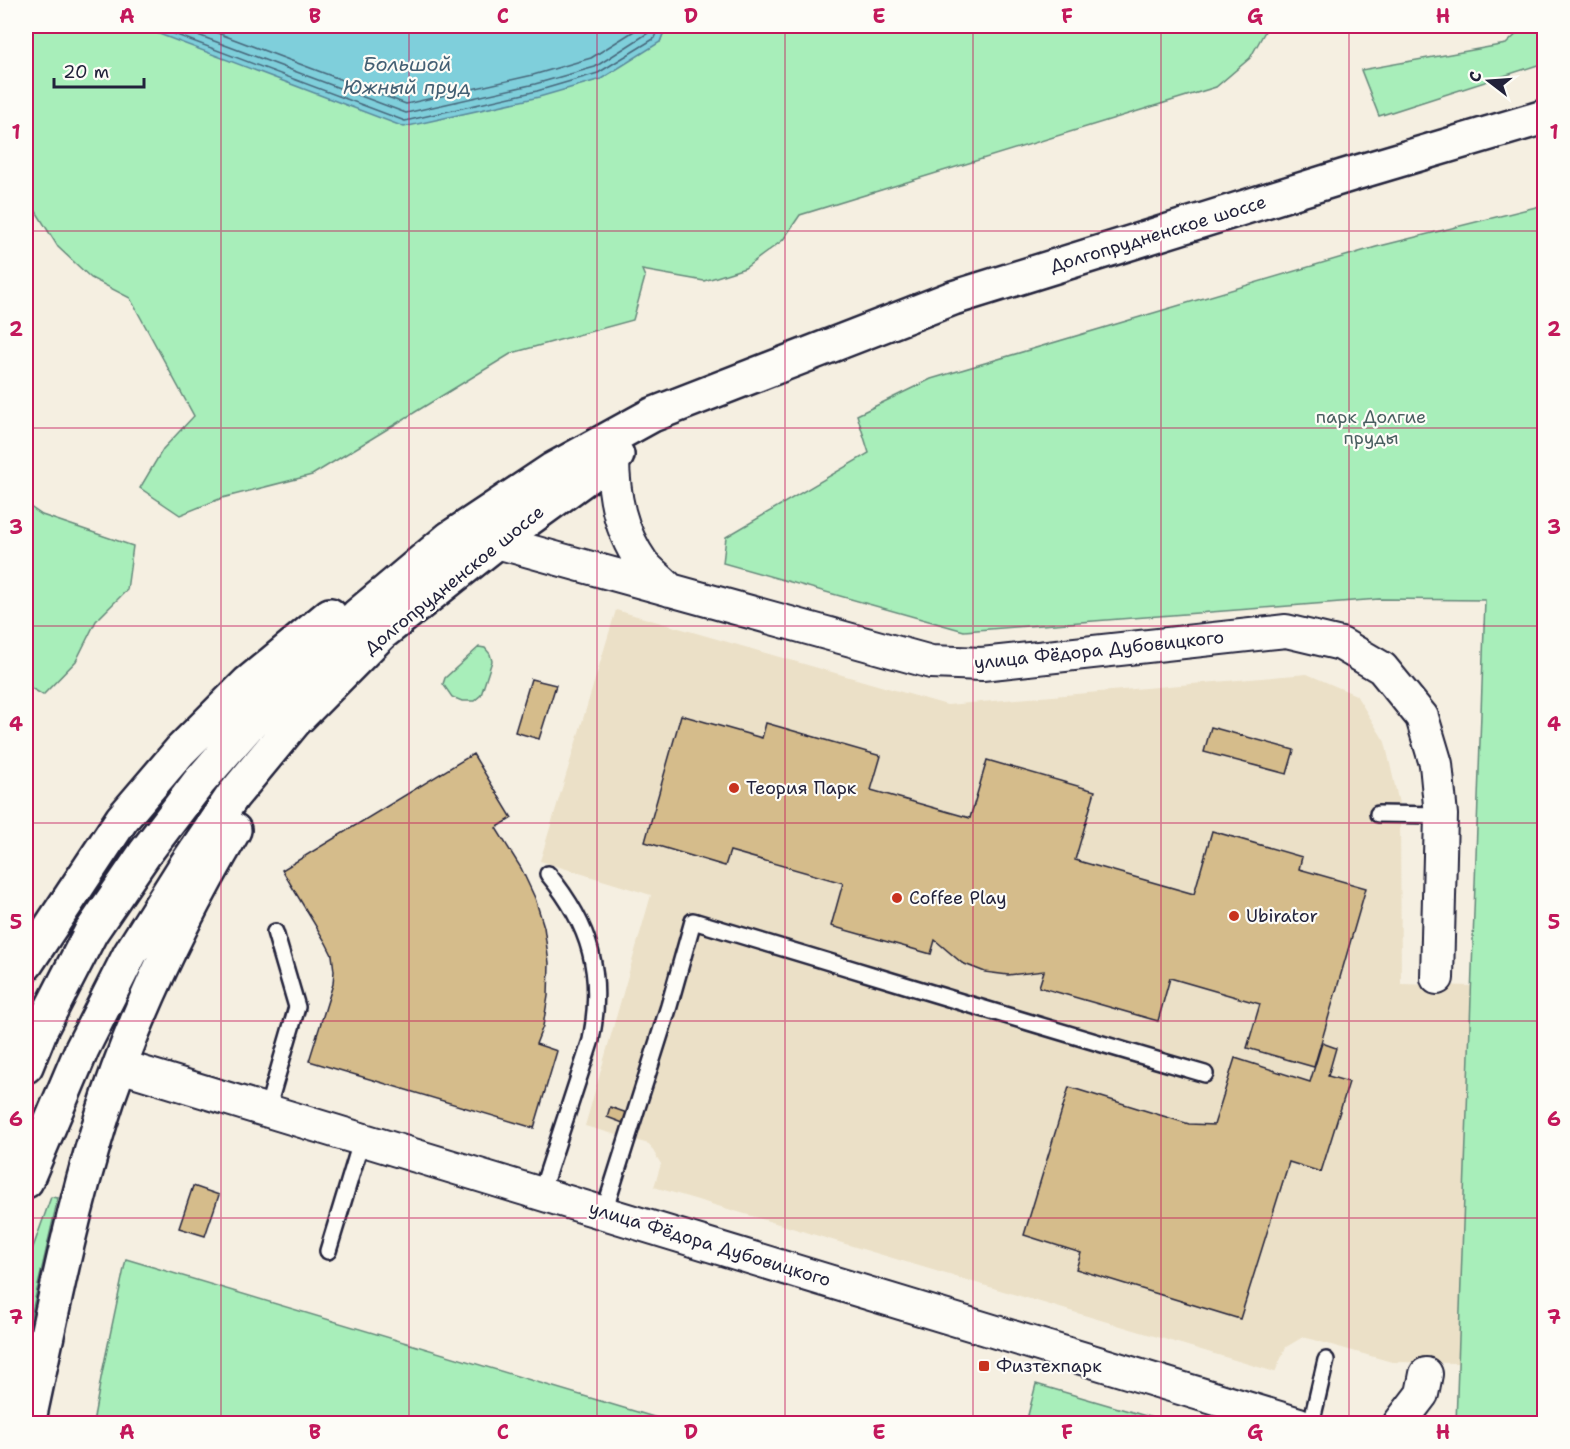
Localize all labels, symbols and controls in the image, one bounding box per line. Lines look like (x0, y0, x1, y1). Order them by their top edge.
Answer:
text: A (119, 3, 135, 29)
text: B (309, 3, 321, 29)
text: C (497, 3, 509, 29)
text: D (684, 3, 698, 29)
text: E (872, 3, 886, 29)
text: F (1061, 3, 1073, 29)
text: G (1247, 3, 1263, 29)
text: H (1436, 3, 1450, 29)
scale bar (54, 51, 144, 89)
water label: Большой Южный пруд (343, 51, 471, 100)
north arrow (1459, 51, 1519, 111)
text: 20 m (63, 60, 109, 84)
text: С (1464, 69, 1487, 85)
text: 1 (11, 119, 21, 145)
text: 1 (1549, 119, 1559, 145)
street label: Долгопрудненское шоссе (1047, 190, 1269, 278)
text: 2 (9, 316, 23, 342)
text: 2 (1547, 316, 1561, 342)
park label: парк Долгие пруды (1316, 405, 1426, 450)
street label: Долгопрудненское шоссе (359, 500, 549, 660)
text: 3 (9, 514, 23, 540)
text: 3 (1547, 514, 1561, 540)
street label: улица Фёдора Дубовицкого (973, 625, 1225, 675)
text: 4 (9, 711, 23, 737)
text: 4 (1547, 711, 1561, 737)
place label: Теория Парк (746, 776, 857, 800)
marker: Теория Парк (727, 781, 741, 795)
place label: Coffee Play (909, 886, 1007, 910)
marker: Coffee Play (890, 891, 904, 905)
place label: Ubirator (1246, 904, 1318, 928)
text: 5 (10, 909, 22, 935)
marker: Ubirator (1227, 909, 1241, 923)
text: 5 (1548, 909, 1560, 935)
text: 6 (9, 1106, 23, 1132)
text: 6 (1547, 1106, 1561, 1132)
street label: улица Фёдора Дубовицкого (586, 1196, 834, 1292)
text: 7 (9, 1304, 23, 1330)
text: 7 (1547, 1304, 1561, 1330)
place label: Физтехпарк (996, 1354, 1102, 1378)
marker: Физтехпарк (977, 1359, 991, 1373)
text: A (119, 1419, 135, 1445)
text: B (309, 1419, 321, 1445)
text: C (497, 1419, 509, 1445)
text: D (684, 1419, 698, 1445)
text: E (872, 1419, 886, 1445)
text: F (1061, 1419, 1073, 1445)
text: G (1247, 1419, 1263, 1445)
text: H (1436, 1419, 1450, 1445)

